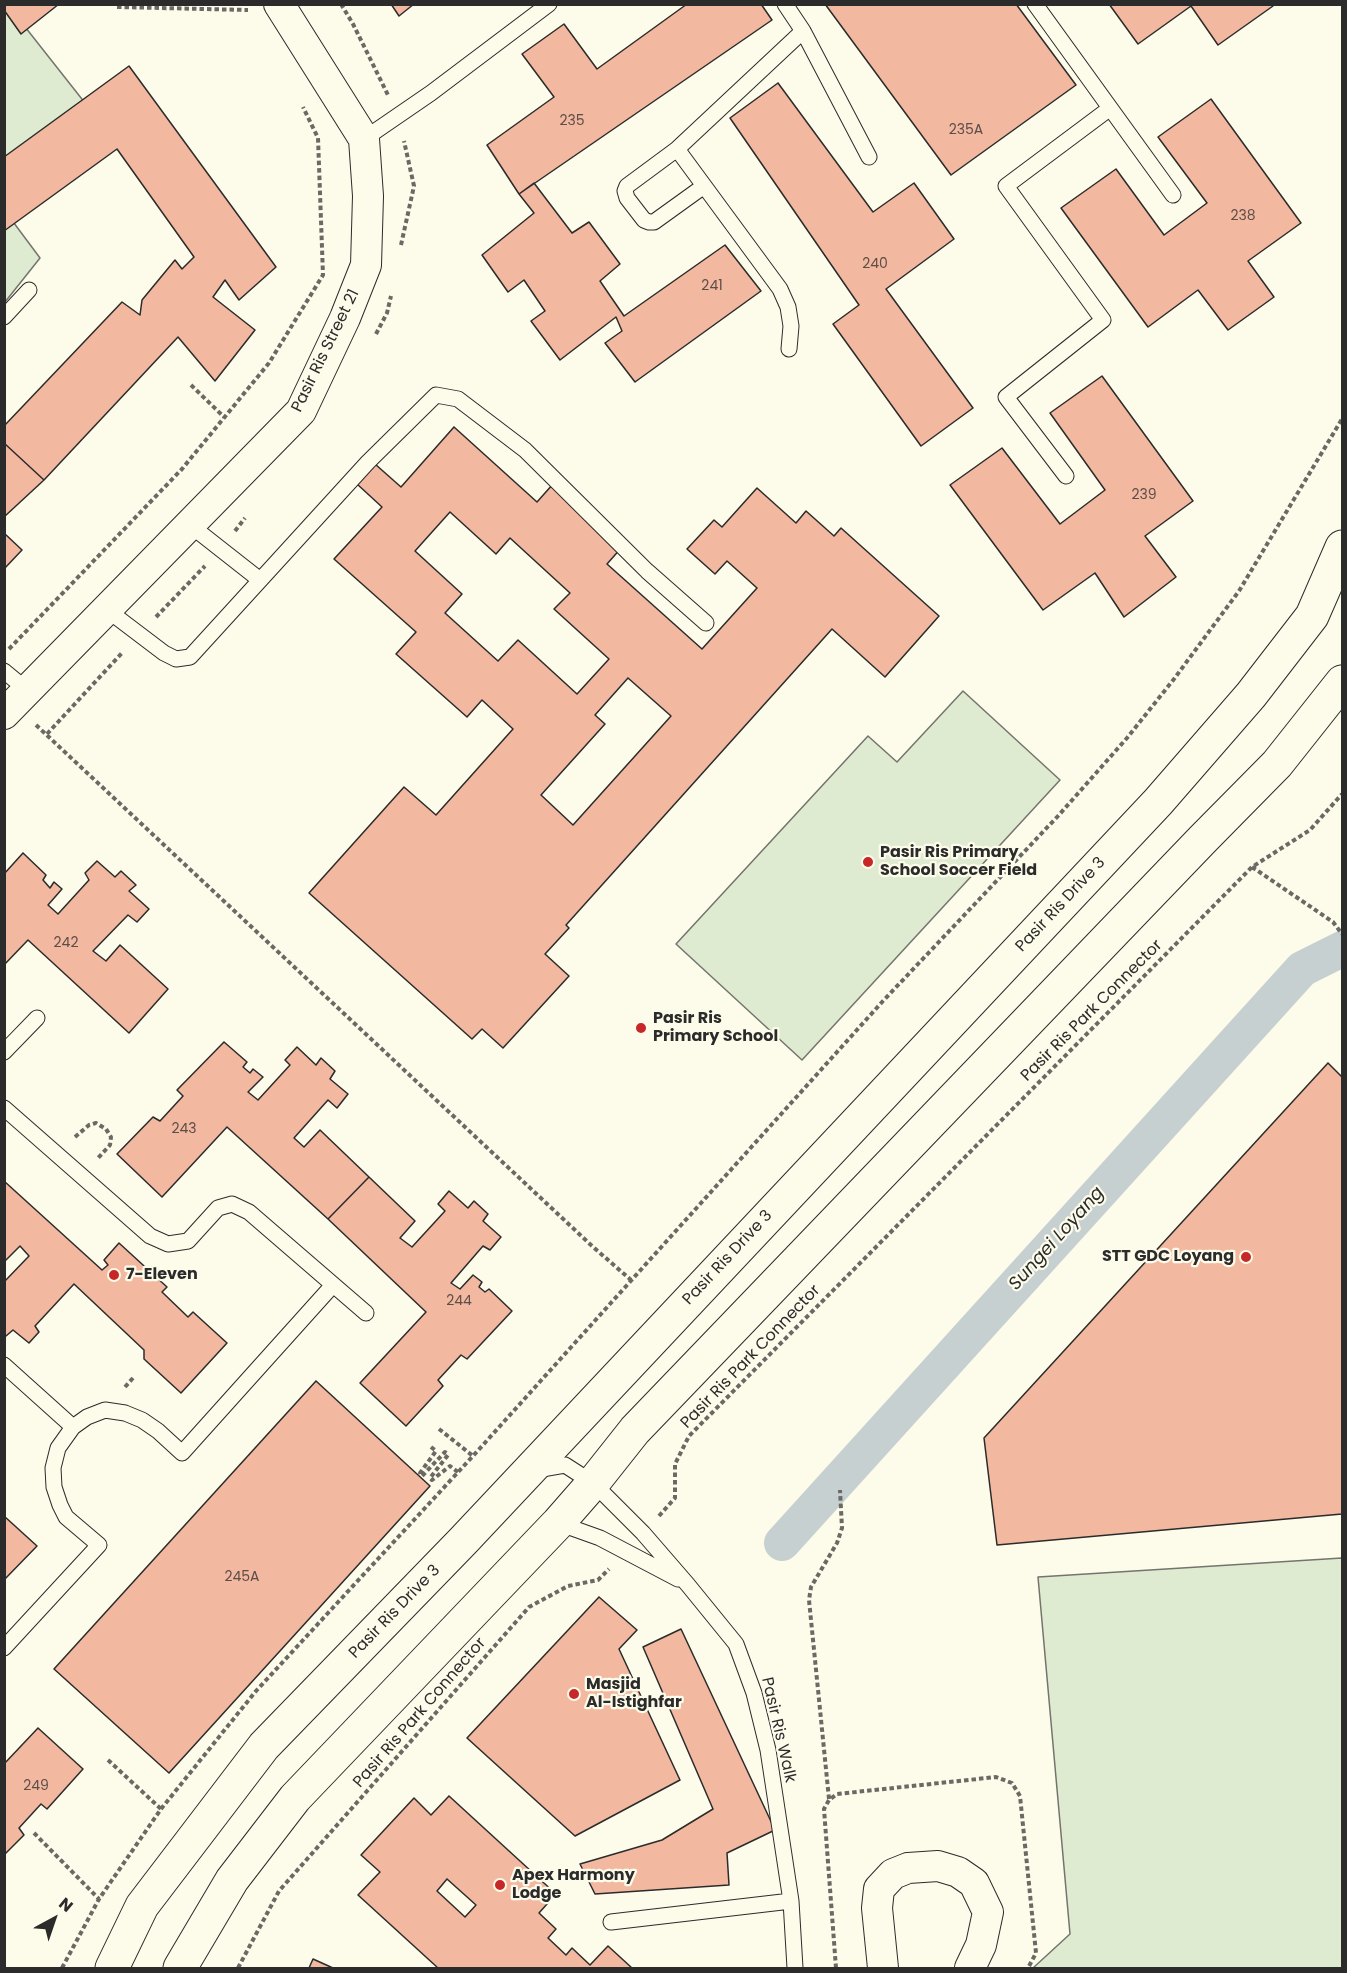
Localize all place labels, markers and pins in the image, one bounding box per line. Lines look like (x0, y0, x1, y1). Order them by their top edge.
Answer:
place label: Pasir Ris Primary School Soccer Field (880, 843, 1037, 881)
marker: Pasir Ris Primary School Soccer Field (861, 855, 875, 869)
place label: Pasir Ris Primary School (653, 1009, 778, 1047)
marker: Pasir Ris Primary School (634, 1021, 648, 1035)
place label: STT GDC Loyang (1102, 1247, 1234, 1267)
marker: STT GDC Loyang (1239, 1250, 1253, 1264)
place label: 7-Eleven (126, 1265, 198, 1285)
marker: 7-Eleven (107, 1268, 121, 1282)
place label: Masjid Al-Istighfar (586, 1675, 682, 1713)
marker: Masjid Al-Istighfar (567, 1687, 581, 1701)
place label: Apex Harmony Lodge (512, 1866, 635, 1904)
marker: Apex Harmony Lodge (493, 1878, 507, 1892)

